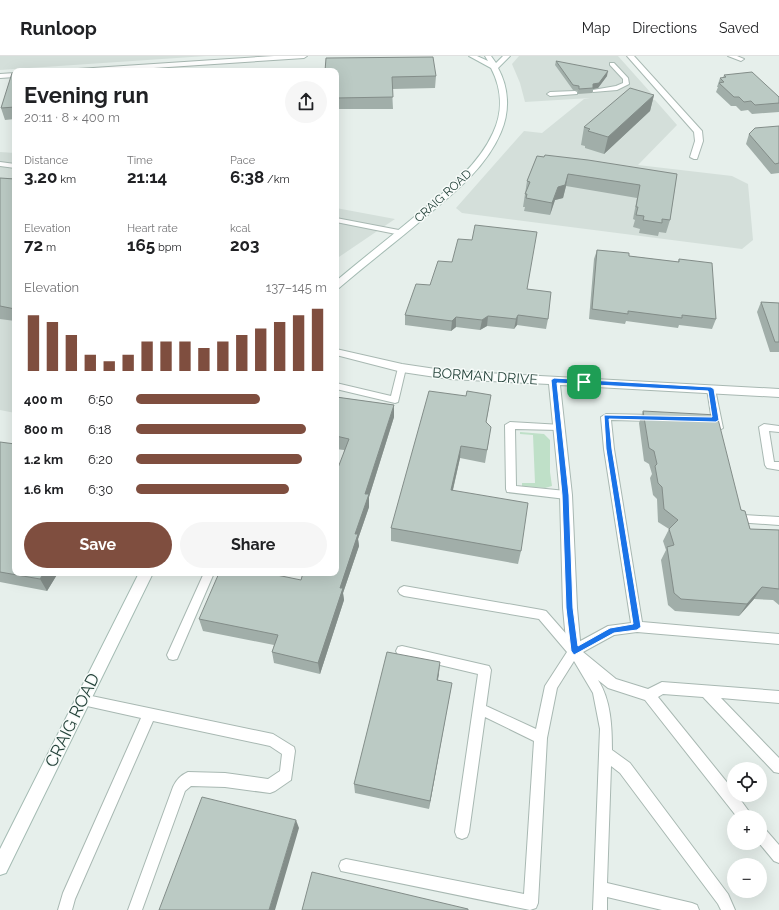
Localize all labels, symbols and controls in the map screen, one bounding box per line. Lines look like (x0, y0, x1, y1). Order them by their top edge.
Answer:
text: Runloop (20, 17, 97, 39)
text: Map (582, 20, 610, 36)
text: Directions (632, 20, 697, 36)
text: Saved (719, 20, 759, 36)
button: share (285, 81, 327, 123)
text: Evening run (24, 82, 149, 108)
text: 20:11 · 8 × 400 m (24, 110, 120, 125)
text: Distance (24, 154, 68, 167)
text: Time (127, 154, 153, 167)
text: Pace (230, 154, 255, 167)
street label: CRAIG ROAD (412, 166, 475, 225)
text: 3.20 (24, 167, 57, 187)
text: 21:14 (127, 167, 167, 187)
text: 6:38 (230, 167, 264, 187)
text: km (57, 173, 76, 186)
text: /km (264, 173, 290, 186)
text: Elevation (24, 222, 71, 235)
text: Heart rate (127, 222, 178, 235)
text: kcal (230, 222, 251, 235)
text: 72 (24, 235, 43, 255)
text: 165 (127, 235, 155, 255)
text: 203 (230, 235, 260, 255)
text: m (43, 241, 56, 254)
text: bpm (155, 241, 182, 254)
text: Elevation (24, 280, 79, 295)
text: 137–145 m (266, 280, 327, 295)
street label: BORMAN DRIVE (432, 364, 538, 388)
pin (567, 365, 601, 399)
icon: arrive (573, 371, 595, 393)
text: 400 m (24, 392, 63, 407)
text: 6:50 (88, 392, 113, 407)
text: 800 m (24, 422, 63, 437)
text: 6:18 (88, 422, 112, 437)
text: 1.2 km (24, 452, 63, 467)
text: 6:20 (88, 452, 113, 467)
text: 1.6 km (24, 482, 64, 497)
text: 6:30 (88, 482, 113, 497)
button: Save (24, 522, 172, 568)
button: Share (180, 522, 327, 568)
street label: CRAIG ROAD (41, 670, 103, 770)
map controls (727, 762, 767, 898)
button: locate (727, 762, 767, 802)
button: + (727, 810, 767, 850)
button: − (727, 858, 767, 898)

